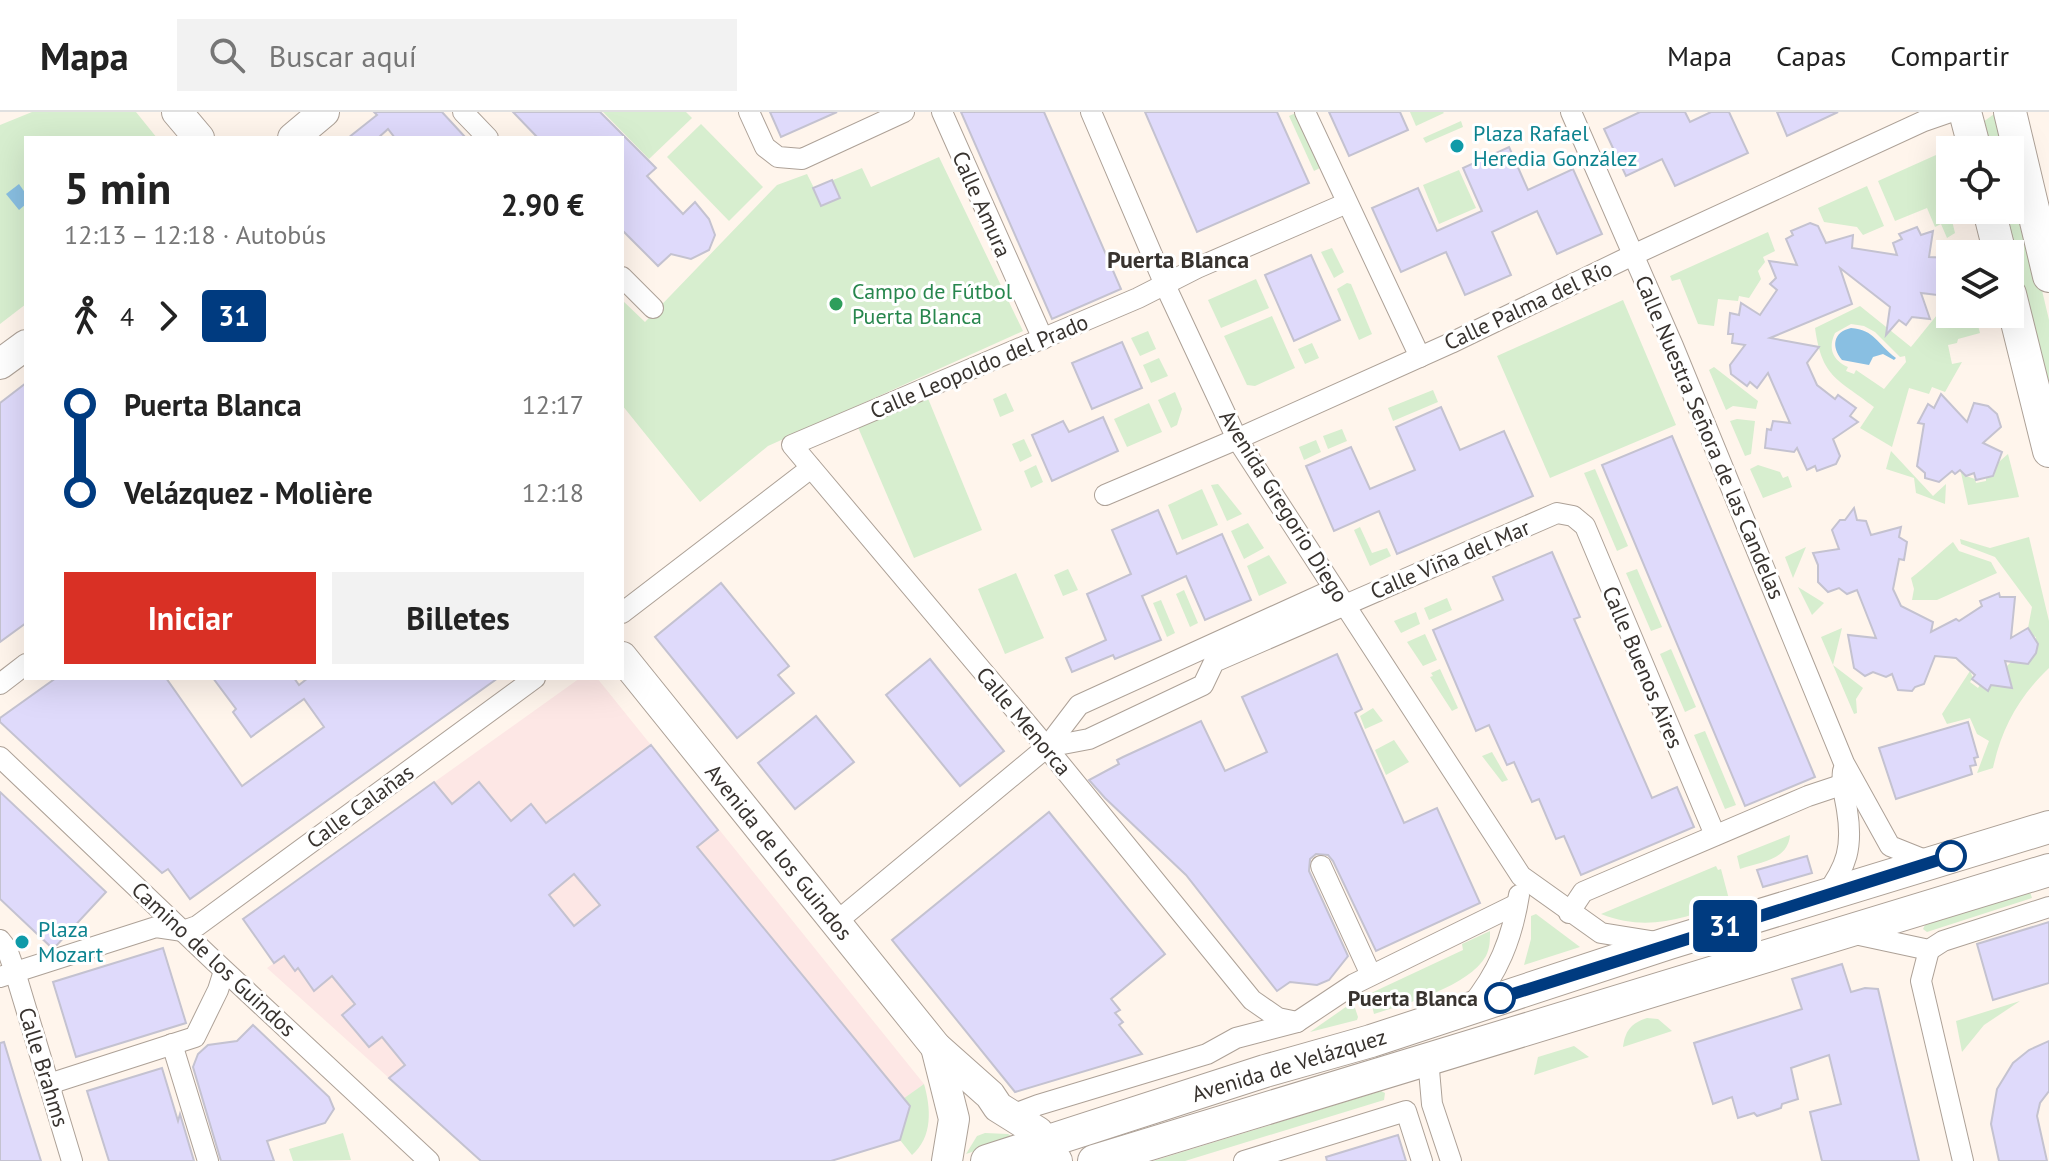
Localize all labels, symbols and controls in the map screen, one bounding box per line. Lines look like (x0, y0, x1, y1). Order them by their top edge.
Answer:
search box (177, 19, 737, 91)
text: Mapa (40, 31, 129, 80)
icon: search (205, 33, 249, 77)
text: Buscar aquí (269, 36, 417, 75)
text: Mapa (1667, 37, 1732, 74)
text: Capas (1776, 37, 1846, 74)
text: Compartir (1890, 37, 2009, 74)
place label: Plaza Rafael Heredia González (1473, 119, 1637, 172)
map controls (1936, 136, 2024, 328)
button: locate (1936, 136, 2024, 224)
marker: Plaza Rafael Heredia González (1448, 137, 1466, 155)
street label: Calle Amura (946, 147, 1018, 261)
text: 5 min (64, 159, 171, 216)
text: 2.90 € (501, 185, 584, 224)
text: 12:13 – 12:18 · Autobús (64, 218, 326, 251)
button: layers (1936, 240, 2024, 328)
district label: Puerta Blanca (1107, 244, 1249, 275)
street label: Calle Palma del Río (1439, 254, 1617, 356)
street label: Calle Nuestra Señora de las Candelas (1629, 271, 1791, 603)
place label: Campo de Fútbol Puerta Blanca (852, 277, 1013, 330)
icon: walk (64, 294, 108, 338)
icon: forward (146, 294, 190, 338)
marker: Campo de Fútbol Puerta Blanca (827, 295, 845, 313)
text: 31 (218, 297, 250, 334)
text: 4 (120, 300, 134, 333)
street label: Calle Leopoldo del Prado (866, 307, 1092, 425)
text: Puerta Blanca (124, 385, 302, 424)
text: 12:17 (522, 388, 584, 421)
street label: Avenida Gregorio Diego (1213, 405, 1355, 607)
text: Velázquez - Molière (124, 473, 373, 512)
text: 12:18 (522, 476, 584, 509)
street label: Calle Viña del Mar (1366, 513, 1534, 605)
button: Iniciar (64, 572, 316, 664)
button: Billetes (332, 572, 584, 664)
street label: Calle Buenos Aires (1596, 582, 1690, 752)
street label: Calle Menorca (970, 661, 1078, 781)
street label: Calle Calañas (301, 758, 419, 854)
street label: Avenida de los Guindos (699, 758, 859, 946)
unlabelled marker (1936, 841, 1966, 871)
street label: Camino de los Guindos (126, 875, 302, 1043)
line badge: 31 (1689, 900, 1761, 952)
text: 31 (1709, 907, 1741, 944)
place label: Plaza Mozart (38, 915, 104, 968)
marker: Plaza Mozart (13, 933, 31, 951)
marker: Puerta Blanca (1485, 983, 1515, 1013)
place label: Puerta Blanca (1348, 984, 1478, 1012)
street label: Calle Brahms (13, 1004, 75, 1130)
street label: Avenida de Velázquez (1188, 1022, 1390, 1108)

